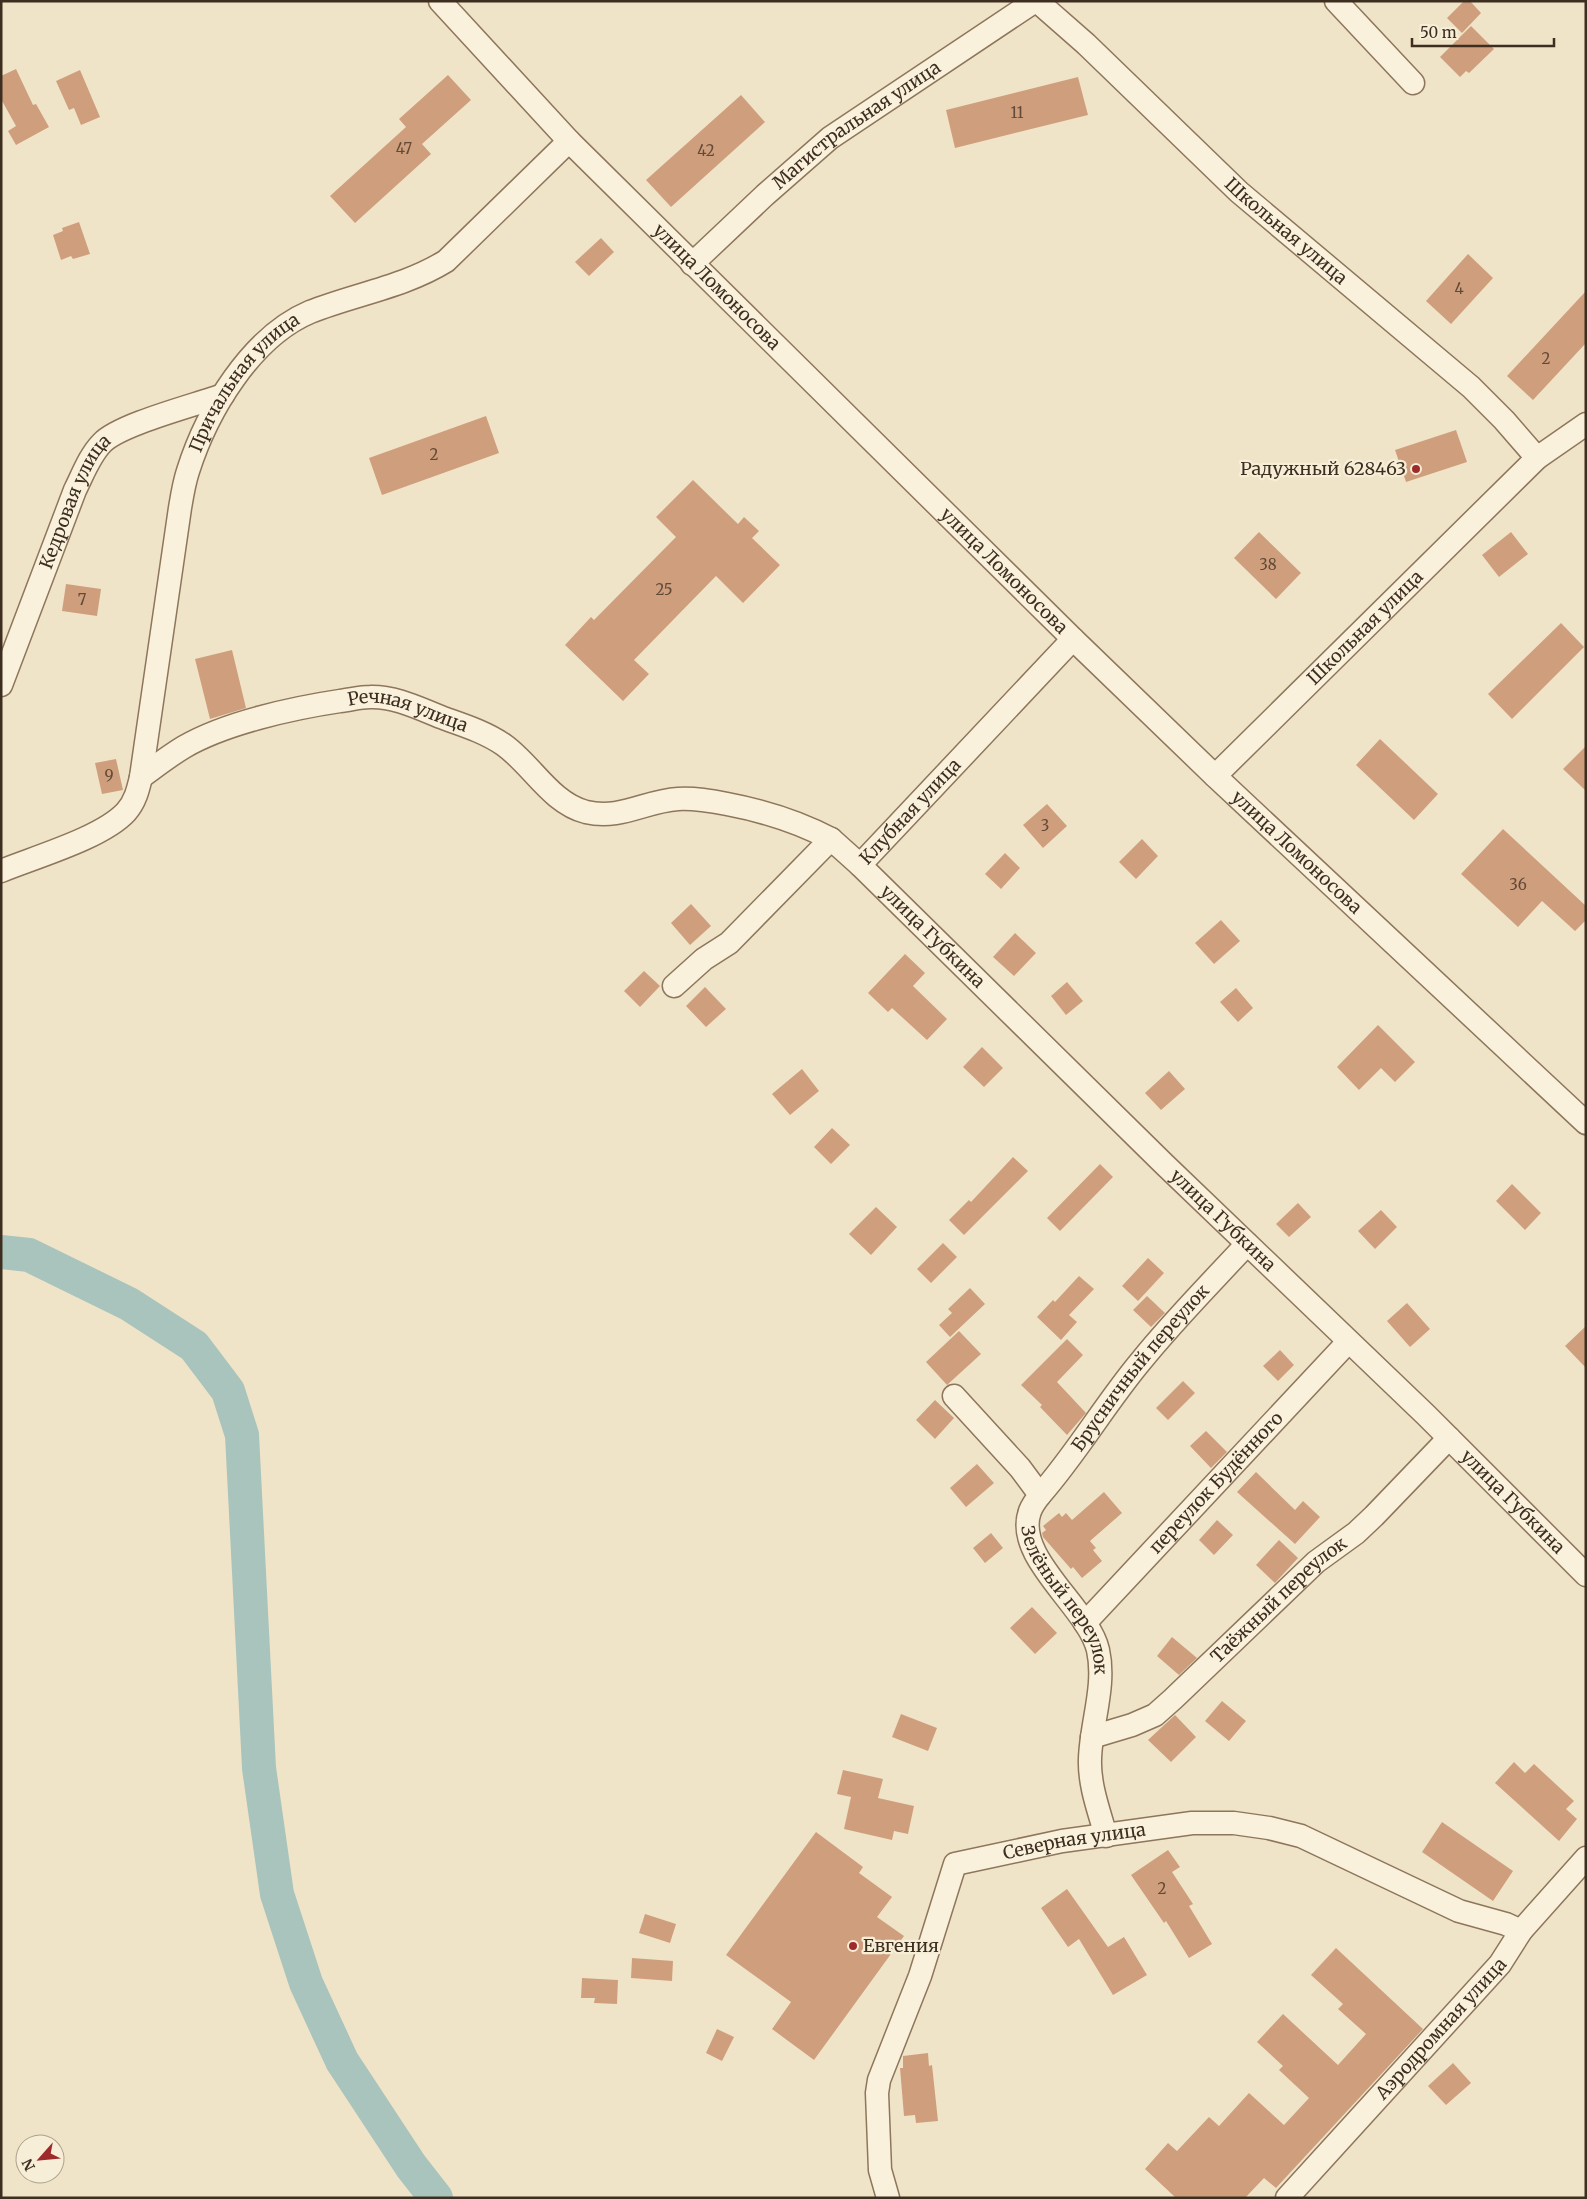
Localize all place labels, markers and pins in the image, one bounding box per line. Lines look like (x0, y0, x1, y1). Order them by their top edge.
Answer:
place label: Радужный 628463 (1240, 457, 1406, 480)
marker: Радужный 628463 (1410, 463, 1422, 475)
place label: Евгения (863, 1934, 939, 1957)
marker: Евгения (847, 1940, 859, 1952)

